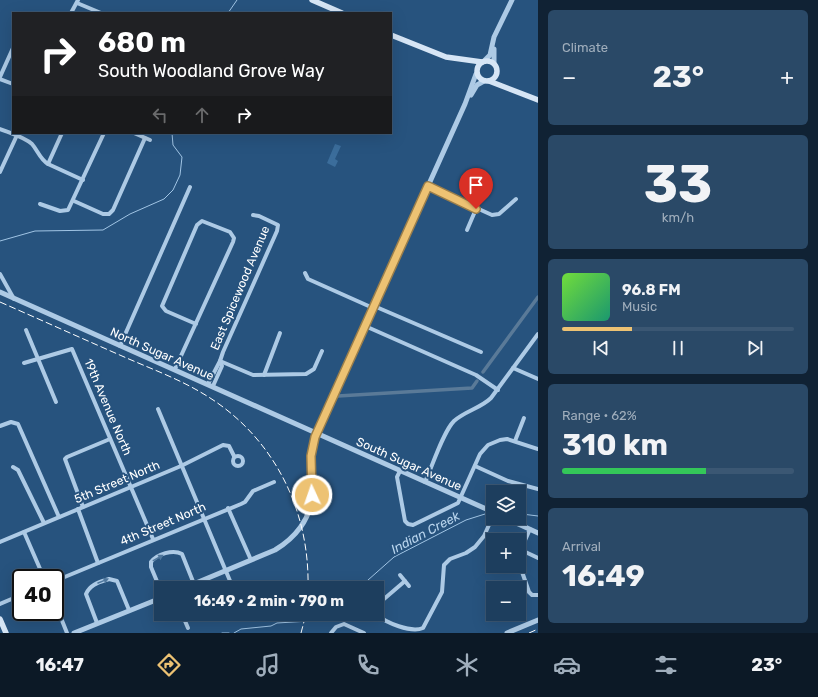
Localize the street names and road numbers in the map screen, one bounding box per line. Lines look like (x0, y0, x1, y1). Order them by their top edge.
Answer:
street label: East Spicewood Avenue (207, 224, 273, 352)
street label: North Sugar Avenue (108, 325, 216, 383)
street label: 19th Avenue North (81, 357, 135, 457)
street label: South Sugar Avenue (354, 434, 464, 494)
street label: 5th Street North (72, 458, 162, 506)
street label: 4th Street North (118, 500, 208, 548)

